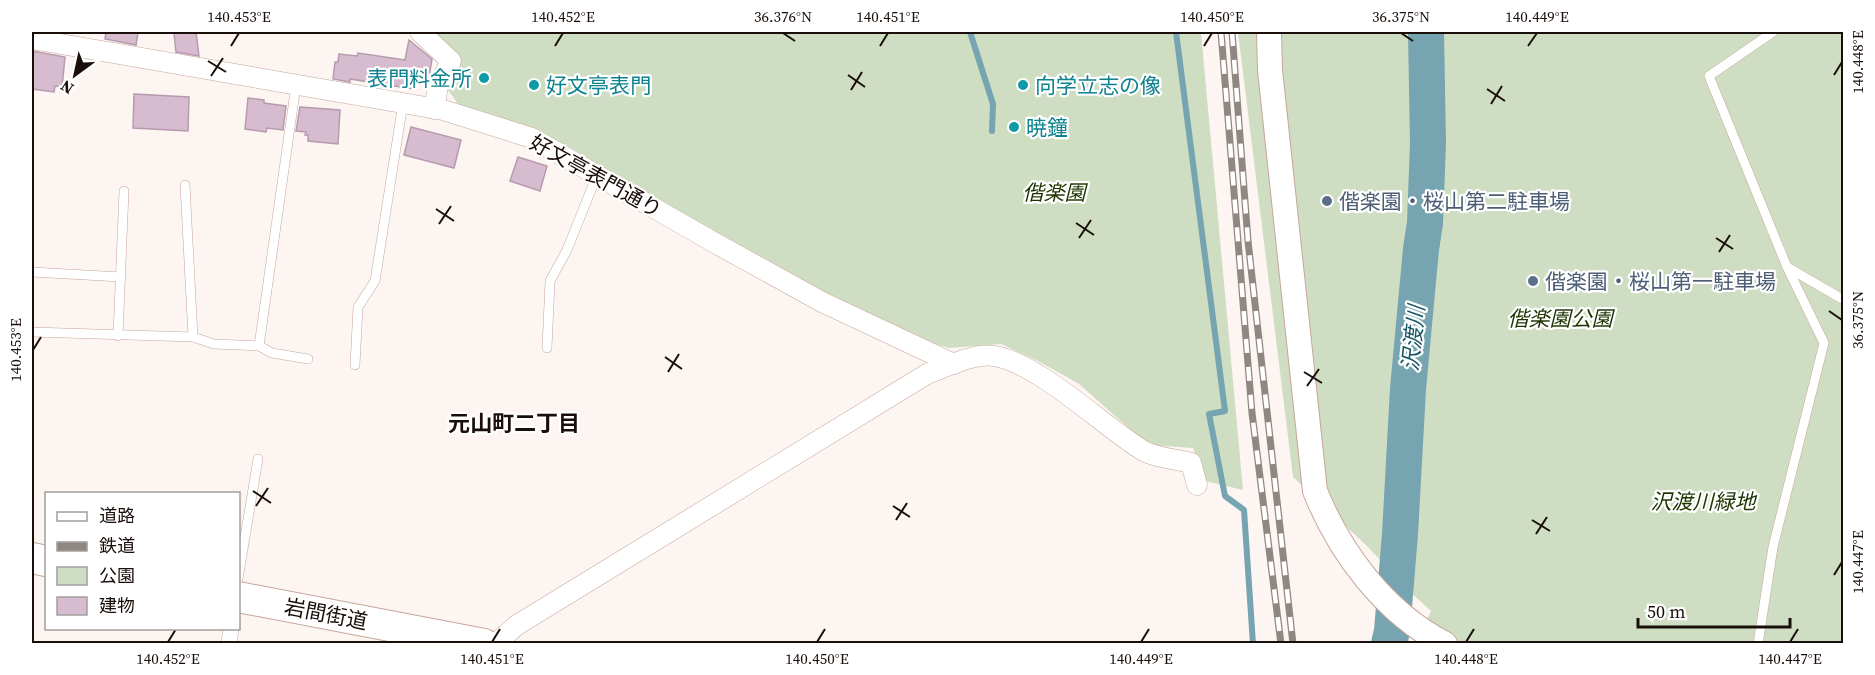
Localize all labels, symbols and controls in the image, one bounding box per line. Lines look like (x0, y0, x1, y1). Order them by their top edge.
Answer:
text: 140.453°E (207, 6, 271, 27)
text: 140.452°E (531, 6, 595, 27)
text: 36.376°N (754, 6, 812, 27)
text: 140.451°E (856, 6, 920, 27)
text: 140.450°E (1180, 6, 1244, 27)
text: 36.375°N (1372, 6, 1430, 27)
text: 140.449°E (1505, 6, 1569, 27)
text: 140.448°E (1847, 30, 1868, 94)
north arrow (45, 45, 105, 105)
place label: 表門料金所 (367, 64, 472, 93)
marker: 表門料金所 (477, 71, 491, 85)
place label: 好文亭表門 (546, 71, 651, 100)
place label: 向学立志の像 (1035, 71, 1161, 100)
text: N (56, 75, 78, 100)
marker: 好文亭表門 (527, 78, 541, 92)
marker: 向学立志の像 (1016, 78, 1030, 92)
place label: 暁鐘 (1026, 113, 1068, 142)
marker: 暁鐘 (1007, 120, 1021, 134)
street label: 好文亭表門通り (525, 128, 667, 224)
park label: 偕楽園 (1023, 178, 1088, 207)
place label: 偕楽園・桜山第二駐車場 (1339, 187, 1570, 216)
marker: 偕楽園・桜山第二駐車場 (1320, 194, 1334, 208)
place label: 偕楽園・桜山第一駐車場 (1545, 267, 1776, 296)
marker: 偕楽園・桜山第一駐車場 (1526, 274, 1540, 288)
text: 36.375°N (1847, 291, 1868, 349)
water label: 沢渡川 (1395, 302, 1432, 372)
park label: 偕楽園公園 (1508, 304, 1615, 333)
text: 140.453°E (5, 318, 26, 382)
district label: 元山町二丁目 (448, 408, 580, 438)
park label: 沢渡川緑地 (1651, 487, 1757, 516)
legend (45, 492, 240, 630)
text: 道路 (99, 503, 135, 528)
text: 140.447°E (1847, 530, 1868, 594)
text: 鉄道 (99, 533, 135, 558)
text: 公園 (99, 563, 135, 588)
scale bar (1638, 591, 1790, 629)
street label: 岩間街道 (282, 592, 370, 636)
text: 建物 (99, 593, 135, 618)
text: 50 m (1647, 599, 1685, 624)
text: 140.452°E (136, 648, 200, 669)
text: 140.451°E (460, 648, 524, 669)
text: 140.450°E (785, 648, 849, 669)
text: 140.449°E (1109, 648, 1173, 669)
text: 140.448°E (1434, 648, 1498, 669)
text: 140.447°E (1758, 648, 1822, 669)

